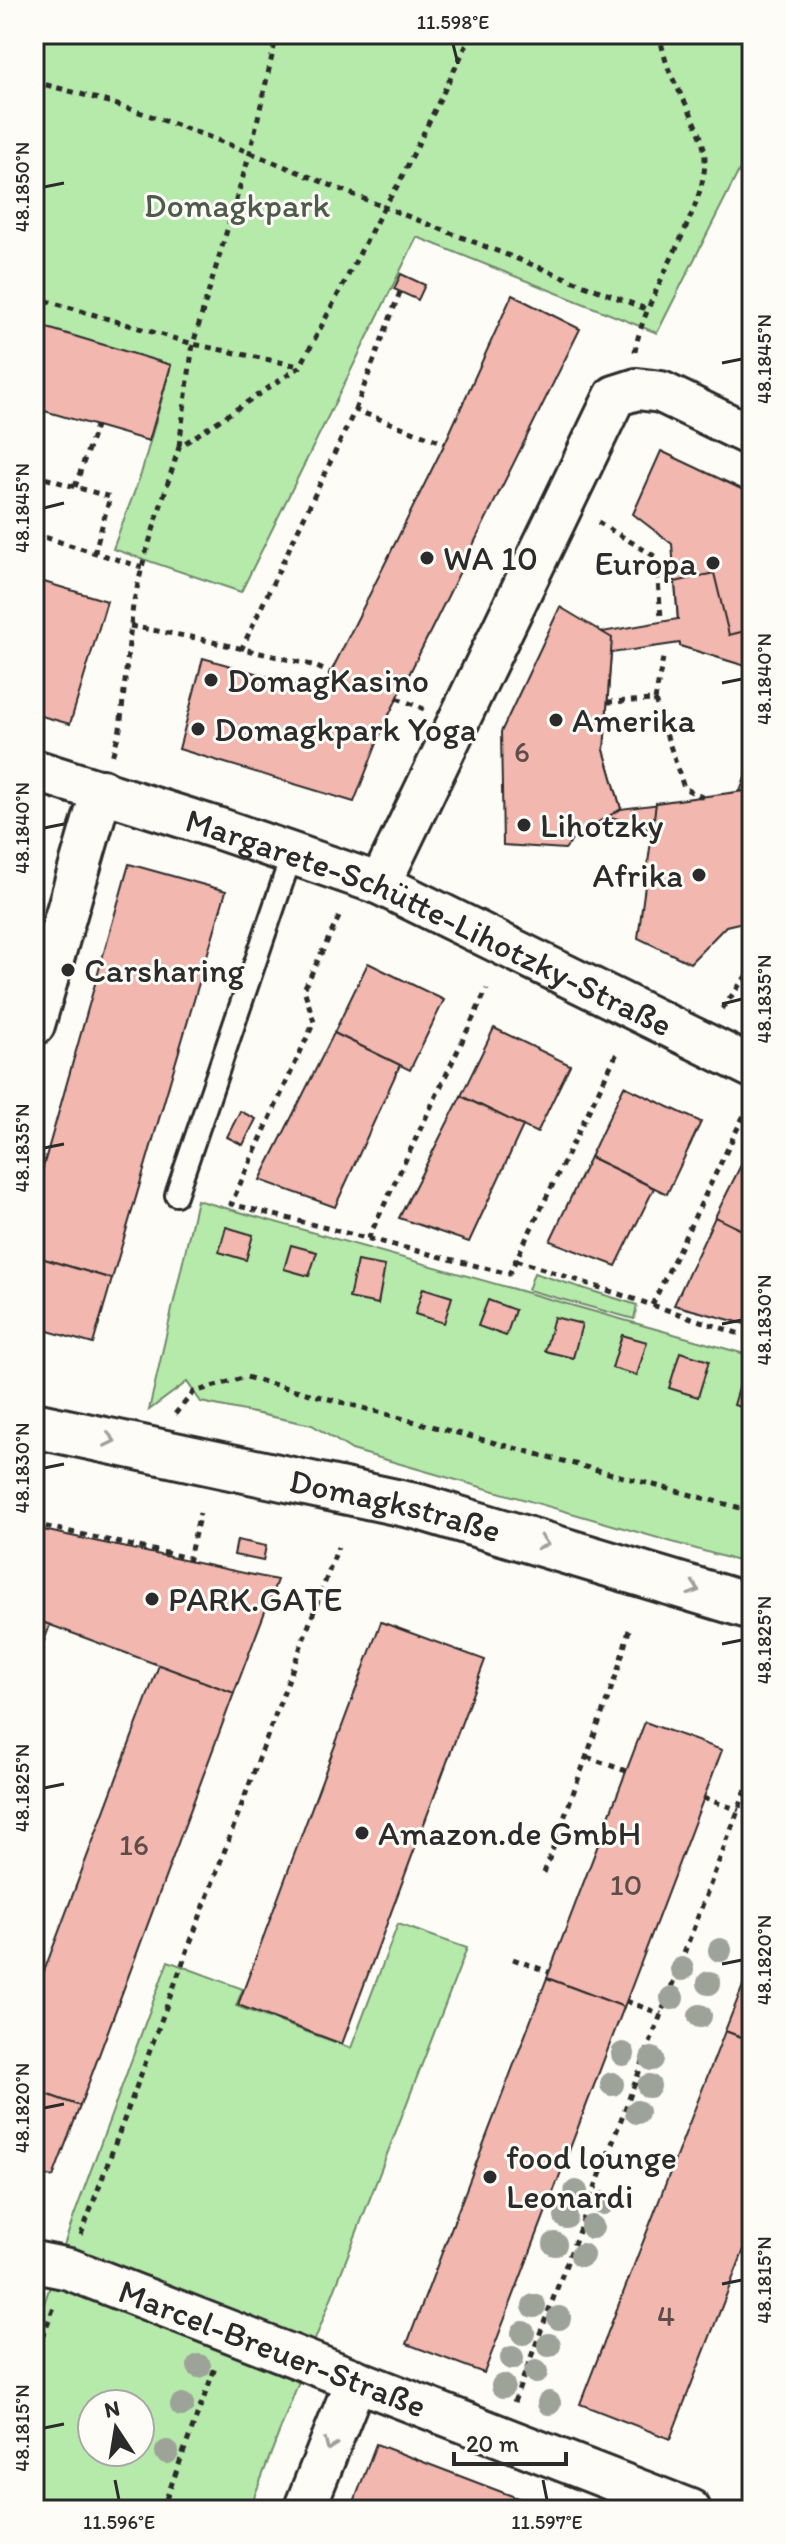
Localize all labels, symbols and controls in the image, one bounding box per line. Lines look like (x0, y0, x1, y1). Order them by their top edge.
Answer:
text: 11.598°E (417, 10, 489, 34)
text: 48.1850°N (10, 142, 34, 232)
park label: Domagkpark (144, 185, 330, 226)
text: 48.1845°N (752, 314, 776, 404)
text: 48.1845°N (10, 463, 34, 553)
place label: WA 10 (443, 538, 538, 579)
place label: Europa (594, 543, 697, 584)
marker: WA 10 (418, 549, 436, 567)
marker: Europa (704, 554, 722, 572)
text: 48.1840°N (752, 633, 776, 725)
place label: DomagKasino (227, 660, 429, 701)
marker: DomagKasino (202, 671, 220, 689)
place label: Amerika (572, 700, 696, 741)
place label: Domagkpark Yoga (214, 709, 476, 750)
marker: Amerika (547, 711, 565, 729)
marker: Domagkpark Yoga (189, 720, 207, 738)
house number: 6 (514, 733, 530, 770)
text: 48.1840°N (10, 782, 34, 874)
street label: Margarete-Schütte-Lihotzky-Straße (180, 799, 679, 1046)
place label: Lihotzky (540, 805, 664, 846)
marker: Lihotzky (515, 816, 533, 834)
place label: Afrika (593, 855, 683, 896)
marker: Afrika (690, 866, 708, 884)
place label: Carsharing (84, 950, 245, 991)
text: 48.1835°N (752, 955, 776, 1043)
marker: Carsharing (59, 961, 77, 979)
text: 48.1835°N (10, 1104, 34, 1192)
text: 48.1830°N (752, 1275, 776, 1365)
text: 48.1830°N (10, 1423, 34, 1513)
one-way arrow (103, 1431, 117, 1448)
street label: Domagkstraße (286, 1460, 506, 1551)
one-way arrow (536, 1534, 550, 1550)
place label: PARK.GATE (168, 1579, 342, 1620)
one-way arrow (686, 1580, 700, 1596)
marker: PARK.GATE (143, 1590, 161, 1608)
text: 48.1825°N (752, 1596, 776, 1684)
text: 48.1825°N (10, 1744, 34, 1832)
place label: Amazon.de GmbH (378, 1813, 641, 1854)
marker: Amazon.de GmbH (353, 1824, 371, 1842)
house number: 16 (119, 1826, 149, 1863)
house number: 10 (610, 1866, 642, 1903)
text: 48.1820°N (752, 1915, 776, 2005)
text: 48.1820°N (10, 2063, 34, 2153)
place label: food lounge Leonardi (506, 2137, 677, 2217)
marker: food lounge Leonardi (481, 2168, 499, 2186)
text: 48.1815°N (752, 2236, 776, 2324)
street label: Marcel-Breuer-Straße (113, 2270, 432, 2427)
house number: 4 (657, 2297, 675, 2334)
text: 48.1815°N (10, 2384, 34, 2472)
north arrow (76, 2388, 156, 2468)
text: N (102, 2394, 122, 2424)
scale bar (454, 2416, 566, 2466)
text: 20 m (466, 2429, 519, 2458)
one-way arrow (323, 2437, 340, 2451)
text: 11.596°E (83, 2510, 155, 2534)
text: 11.597°E (511, 2510, 583, 2534)

